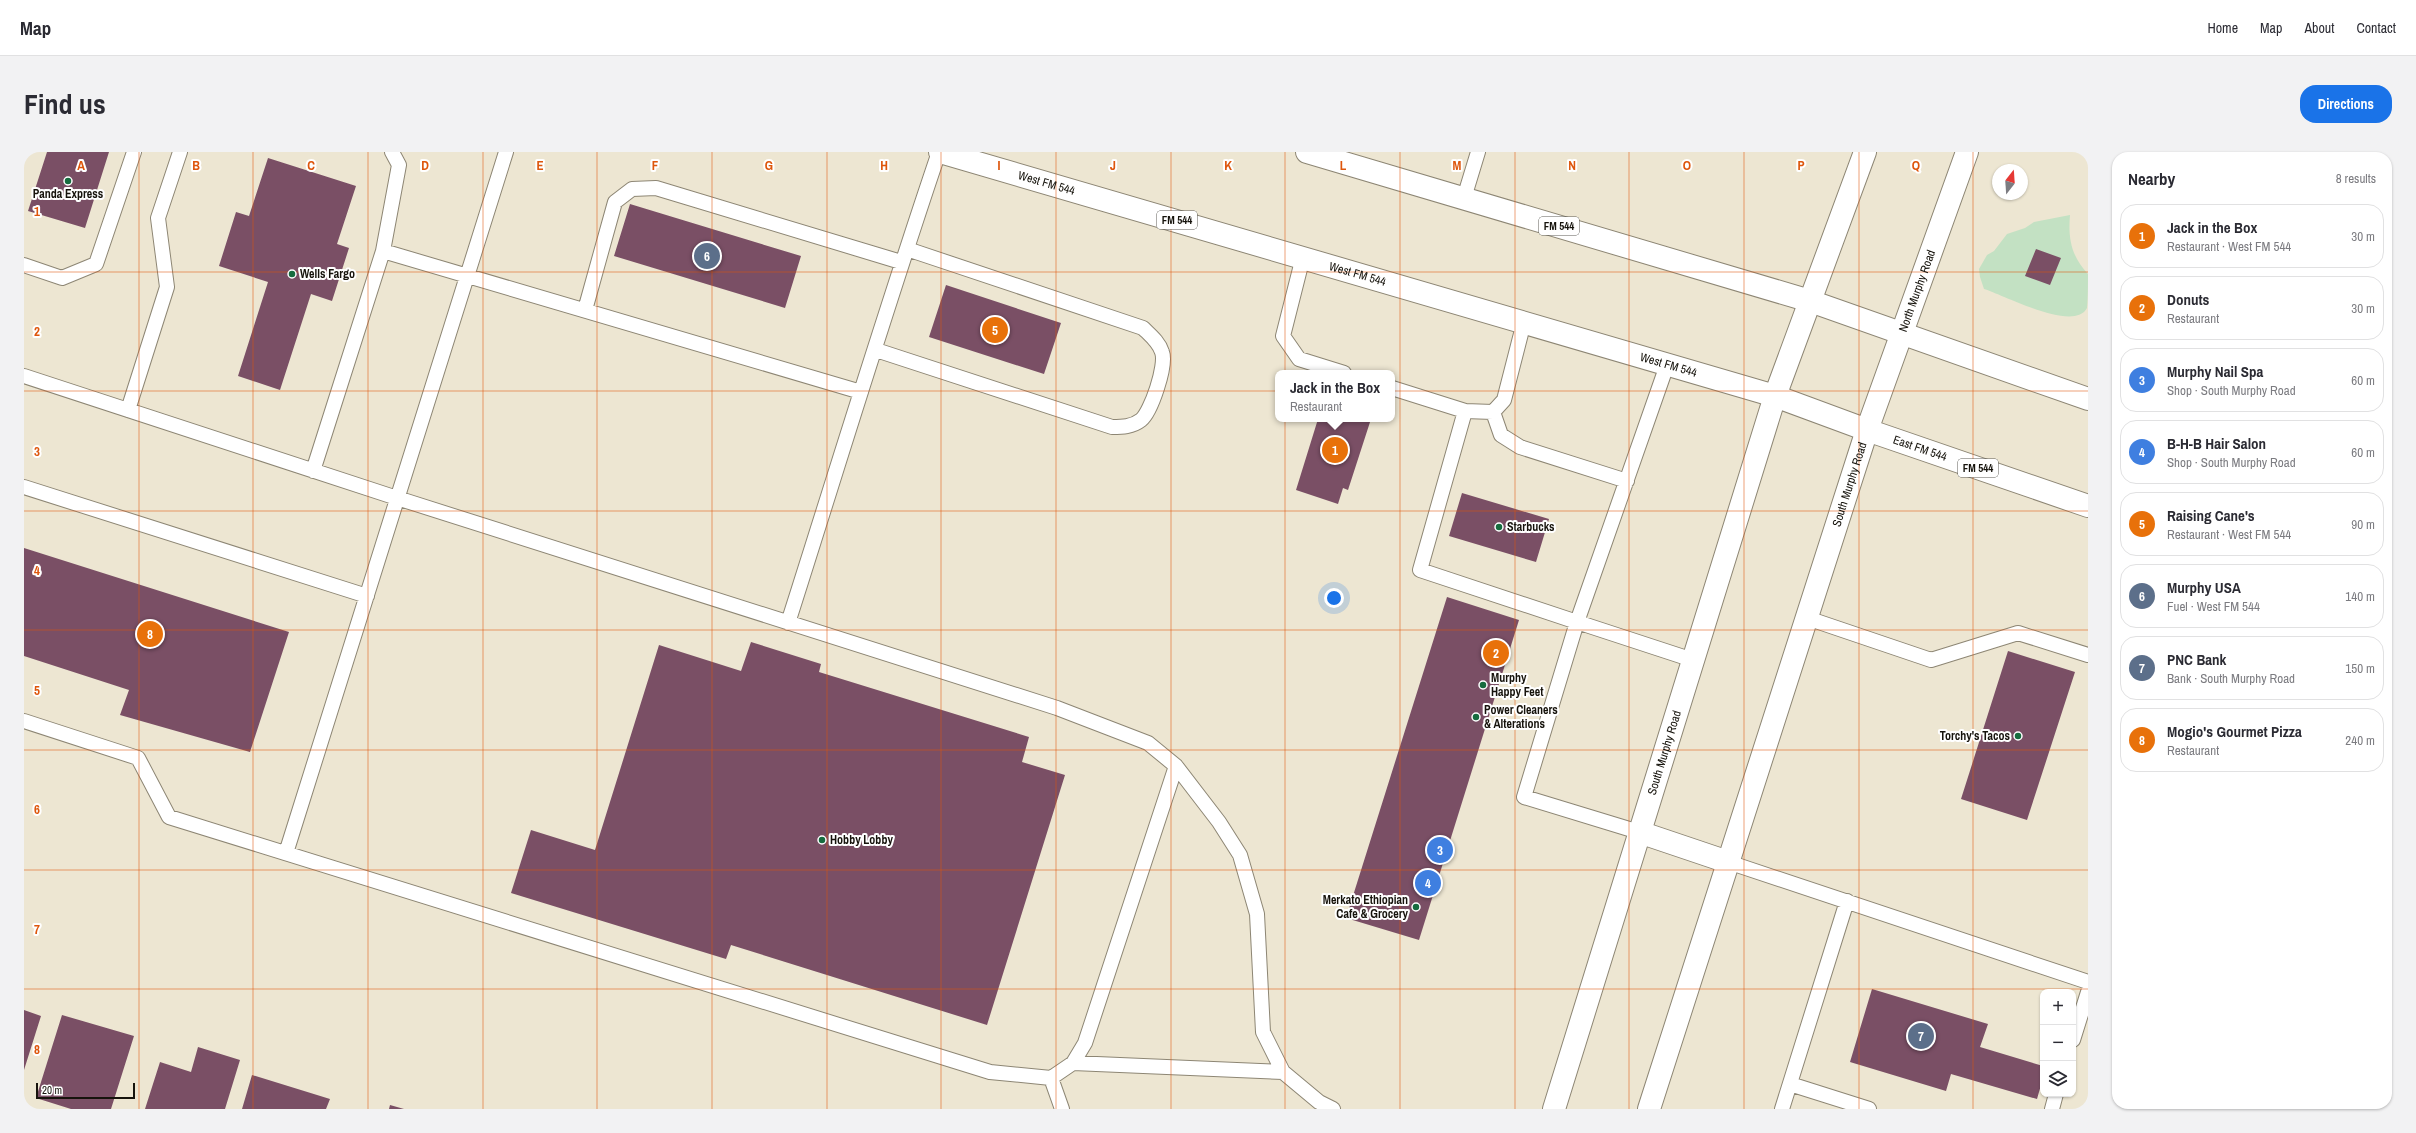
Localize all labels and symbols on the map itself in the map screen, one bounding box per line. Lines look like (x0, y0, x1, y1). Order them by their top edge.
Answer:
text: A (77, 157, 85, 174)
text: B (192, 157, 200, 174)
text: C (307, 157, 315, 174)
text: D (421, 157, 429, 174)
text: E (536, 157, 544, 174)
text: F (652, 157, 659, 174)
text: G (765, 157, 773, 174)
text: H (880, 157, 888, 174)
text: I (998, 157, 1001, 174)
text: J (1110, 157, 1116, 174)
text: K (1224, 157, 1232, 174)
text: L (1340, 157, 1347, 174)
text: M (1453, 157, 1462, 174)
text: N (1568, 157, 1576, 174)
text: O (1683, 157, 1691, 174)
text: P (1797, 157, 1805, 174)
text: Q (1912, 157, 1920, 174)
north arrow (1992, 164, 2028, 200)
street label: West FM 544 (1016, 167, 1077, 199)
marker: Panda Express (63, 176, 73, 186)
place label: Panda Express (33, 186, 104, 202)
text: 1 (34, 203, 40, 220)
road number: FM 544 (1157, 211, 1197, 229)
road number: FM 544 (1539, 217, 1579, 235)
pin: 6 (694, 241, 720, 271)
street label: North Murphy Road (1895, 248, 1939, 334)
street label: West FM 544 (1327, 258, 1388, 290)
place label: Wells Fargo (300, 266, 355, 282)
marker: Wells Fargo (287, 269, 297, 279)
pin: 5 (982, 315, 1008, 345)
text: 2 (34, 323, 40, 340)
street label: West FM 544 (1638, 349, 1699, 381)
street label: East FM 544 (1891, 432, 1949, 465)
pin: 1 (1322, 435, 1348, 465)
street label: South Murphy Road (1829, 440, 1871, 529)
text: 3 (34, 443, 40, 460)
road number: FM 544 (1958, 459, 1998, 477)
place label: Starbucks (1507, 519, 1555, 535)
marker: Starbucks (1494, 522, 1504, 532)
text: 4 (34, 562, 40, 579)
your location (1324, 588, 1344, 608)
pin: 8 (137, 619, 163, 649)
pin: 2 (1483, 638, 1509, 668)
place label: Murphy Happy Feet (1491, 670, 1544, 700)
marker: Murphy Happy Feet (1478, 680, 1488, 690)
text: 5 (34, 682, 40, 699)
place label: Power Cleaners & Alterations (1484, 702, 1558, 732)
street label: South Murphy Road (1644, 708, 1685, 797)
marker: Power Cleaners & Alterations (1471, 712, 1481, 722)
place label: Torchy's Tacos (1940, 728, 2011, 744)
marker: Torchy's Tacos (2013, 731, 2023, 741)
text: 6 (34, 801, 40, 818)
place label: Hobby Lobby (830, 832, 893, 848)
marker: Hobby Lobby (817, 835, 827, 845)
pin: 3 (1427, 835, 1453, 865)
pin: 4 (1415, 868, 1441, 898)
place label: Merkato Ethiopian Cafe & Grocery (1323, 892, 1409, 922)
marker: Merkato Ethiopian Cafe & Grocery (1411, 902, 1421, 912)
text: 7 (34, 921, 40, 938)
pin: 7 (1908, 1021, 1934, 1051)
text: 8 (34, 1041, 40, 1058)
scale bar (36, 1081, 135, 1100)

